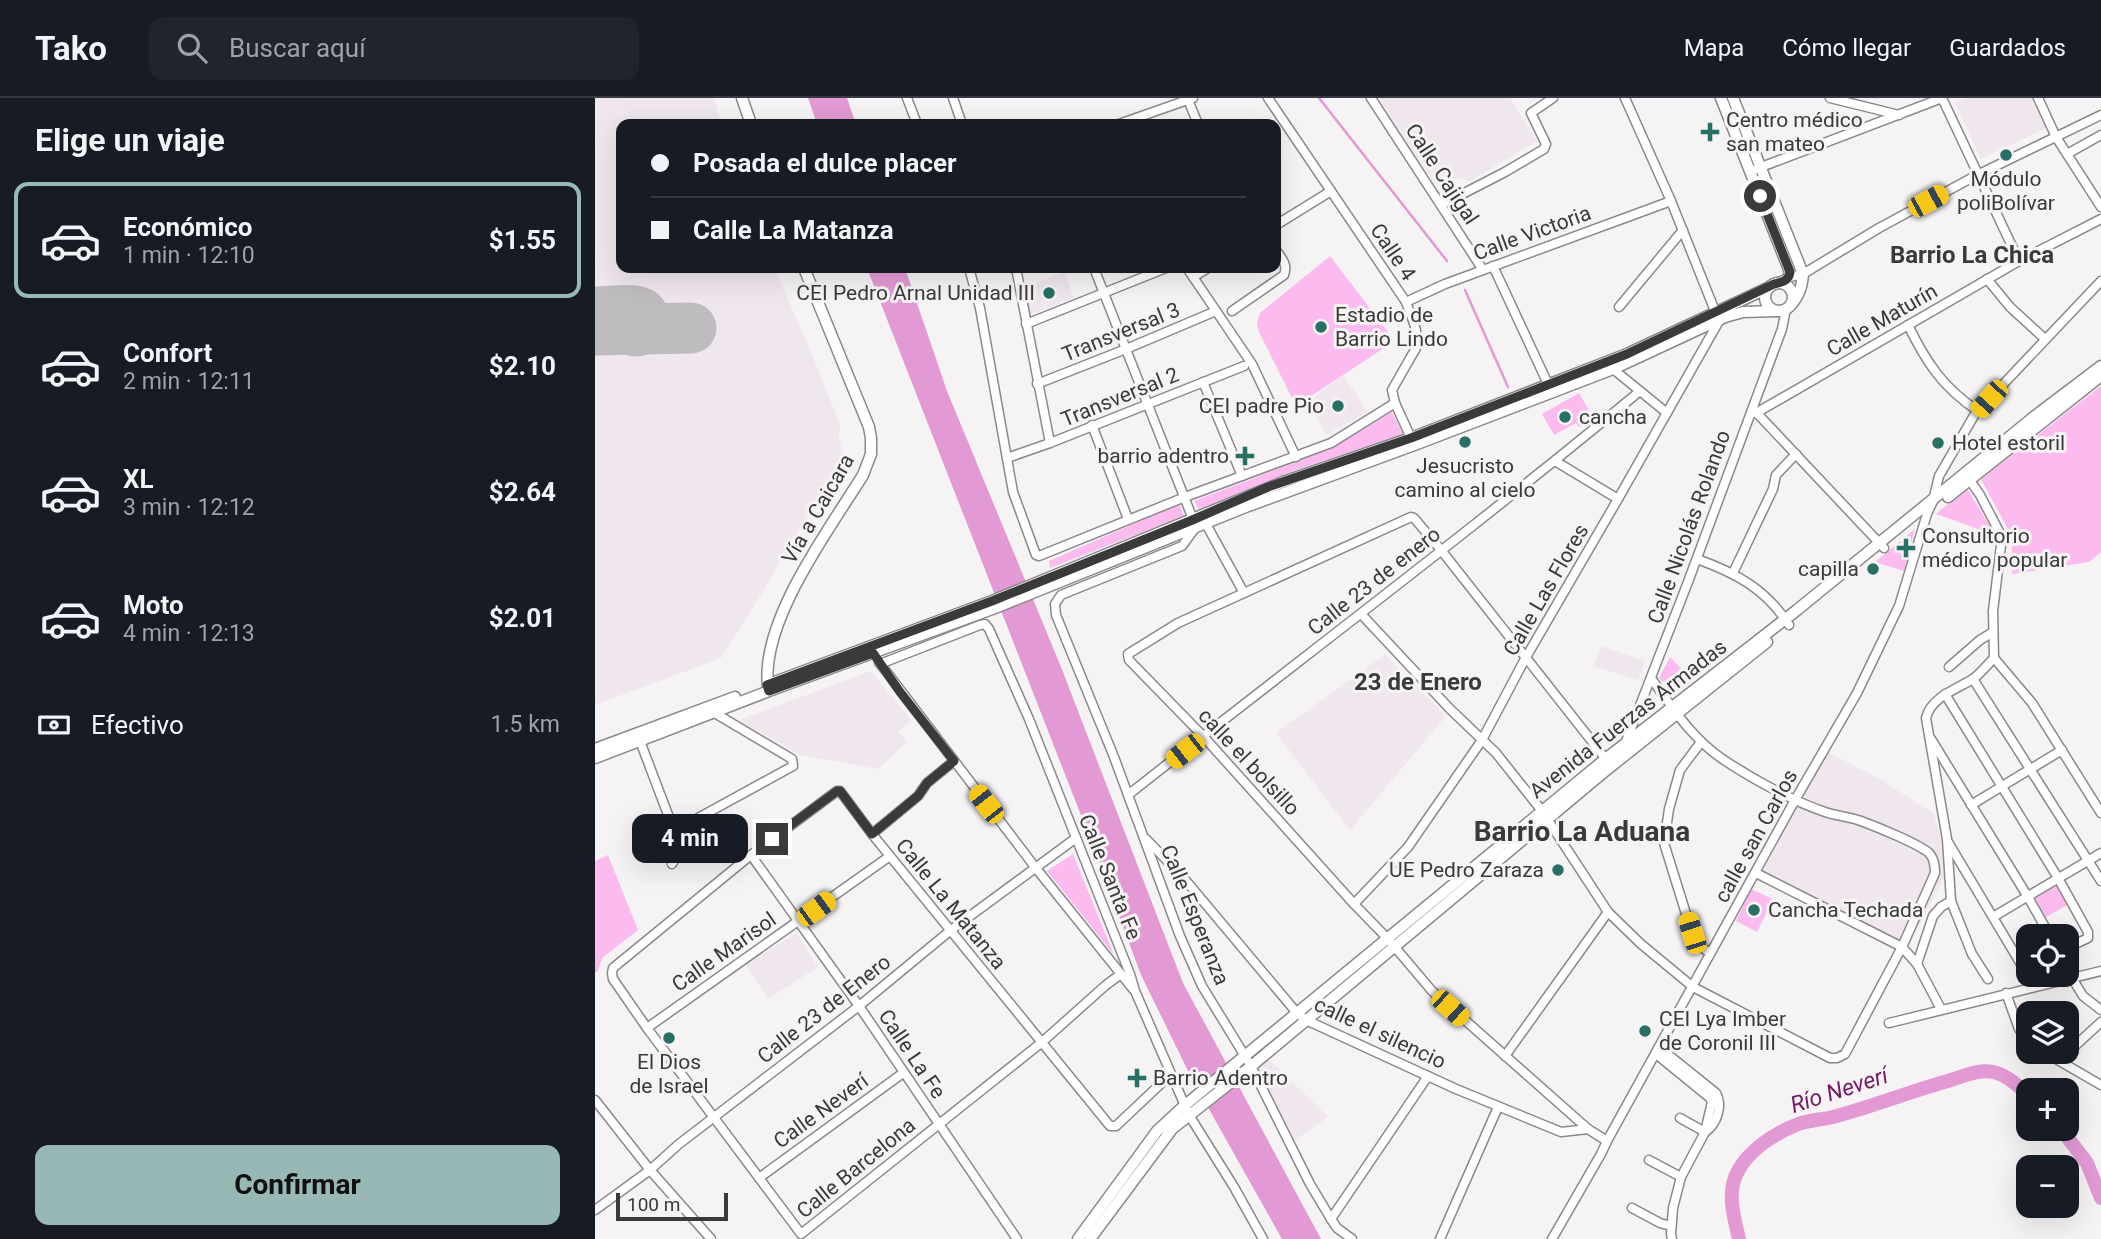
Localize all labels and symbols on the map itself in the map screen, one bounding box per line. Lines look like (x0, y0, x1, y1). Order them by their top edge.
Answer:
place label: Centro médico san mateo (1726, 108, 1863, 156)
street label: Calle Cajigal (1401, 119, 1483, 229)
marker: Centro médico san mateo (1700, 122, 1720, 142)
marker: Módulo poliBolívar (1998, 147, 2014, 163)
place label: Módulo poliBolívar (1957, 167, 2055, 215)
route start (1744, 180, 1776, 212)
car (1905, 182, 1952, 220)
street label: Calle Victoria (1470, 201, 1594, 265)
street label: Calle 4 (1365, 219, 1421, 285)
district label: Barrio La Chica (1890, 241, 2054, 269)
street label: Calle Maturín (1822, 279, 1942, 361)
place label: CEI Pedro Arnal Unidad III (796, 281, 1035, 305)
marker: CEI Pedro Arnal Unidad III (1041, 285, 1057, 301)
street label: Transversal 3 (1059, 297, 1183, 367)
place label: Estadio de Barrio Lindo (1335, 303, 1448, 351)
marker: Estadio de Barrio Lindo (1313, 319, 1329, 335)
street label: Transversal 2 (1058, 362, 1183, 432)
car (1968, 376, 2011, 422)
place label: CEI padre Pio (1199, 394, 1324, 418)
marker: CEI padre Pio (1330, 398, 1346, 414)
place label: cancha (1579, 405, 1647, 429)
marker: cancha (1557, 409, 1573, 425)
street label: Calle Nicolás Rolando (1643, 427, 1735, 627)
place label: Hotel estoril (1952, 431, 2065, 455)
marker: Jesucristo camino al cielo (1457, 434, 1473, 450)
marker: Hotel estoril (1930, 435, 1946, 451)
place label: barrio adentro (1098, 444, 1229, 468)
marker: barrio adentro (1235, 446, 1255, 466)
street label: Vía a Caicara (777, 450, 859, 568)
place label: Jesucristo camino al cielo (1395, 454, 1535, 502)
street label: Calle Las Flores (1499, 520, 1593, 660)
street label: Calle 23 de enero (1303, 522, 1445, 640)
place label: Consultorio médico popular (1922, 524, 2067, 572)
marker: Consultorio médico popular (1896, 538, 1916, 558)
place label: capilla (1798, 557, 1859, 581)
marker: capilla (1865, 561, 1881, 577)
street label: Avenida Fuerzas Armadas (1525, 635, 1731, 803)
district label: 23 de Enero (1354, 668, 1482, 696)
street label: calle el bolsillo (1193, 704, 1305, 820)
car (1162, 730, 1209, 772)
street label: calle san Carlos (1710, 765, 1802, 907)
car (965, 781, 1008, 827)
street label: Calle Santa Fe (1074, 811, 1146, 943)
callout: 4 min (632, 814, 747, 864)
district label: Barrio La Aduana (1474, 815, 1690, 848)
route end (756, 823, 788, 855)
street label: Calle La Matanza (891, 834, 1011, 974)
street label: Calle Esperanza (1156, 841, 1234, 989)
place label: UE Pedro Zaraza (1389, 858, 1544, 882)
marker: UE Pedro Zaraza (1550, 862, 1566, 878)
car (793, 888, 840, 930)
place label: Cancha Techada (1768, 898, 1923, 922)
marker: Cancha Techada (1746, 902, 1762, 918)
street label: Calle Marisol (667, 907, 781, 997)
car (1676, 910, 1709, 956)
street label: Calle 23 de Enero (753, 950, 895, 1068)
car (1428, 986, 1473, 1030)
street label: calle el silencio (1310, 992, 1450, 1074)
street label: Calle La Fe (873, 1005, 951, 1103)
place label: CEI Lya Imber de Coronil III (1659, 1007, 1786, 1055)
marker: CEI Lya Imber de Coronil III (1637, 1023, 1653, 1039)
marker: El Dios de Israel (661, 1030, 677, 1046)
place label: El Dios de Israel (629, 1050, 709, 1098)
water label: Río Neverí (1787, 1061, 1895, 1119)
place label: Barrio Adentro (1153, 1066, 1288, 1090)
street label: Calle Neverí (769, 1068, 874, 1153)
marker: Barrio Adentro (1127, 1068, 1147, 1088)
street label: Calle Barcelona (792, 1113, 920, 1223)
scale bar (616, 1190, 728, 1222)

